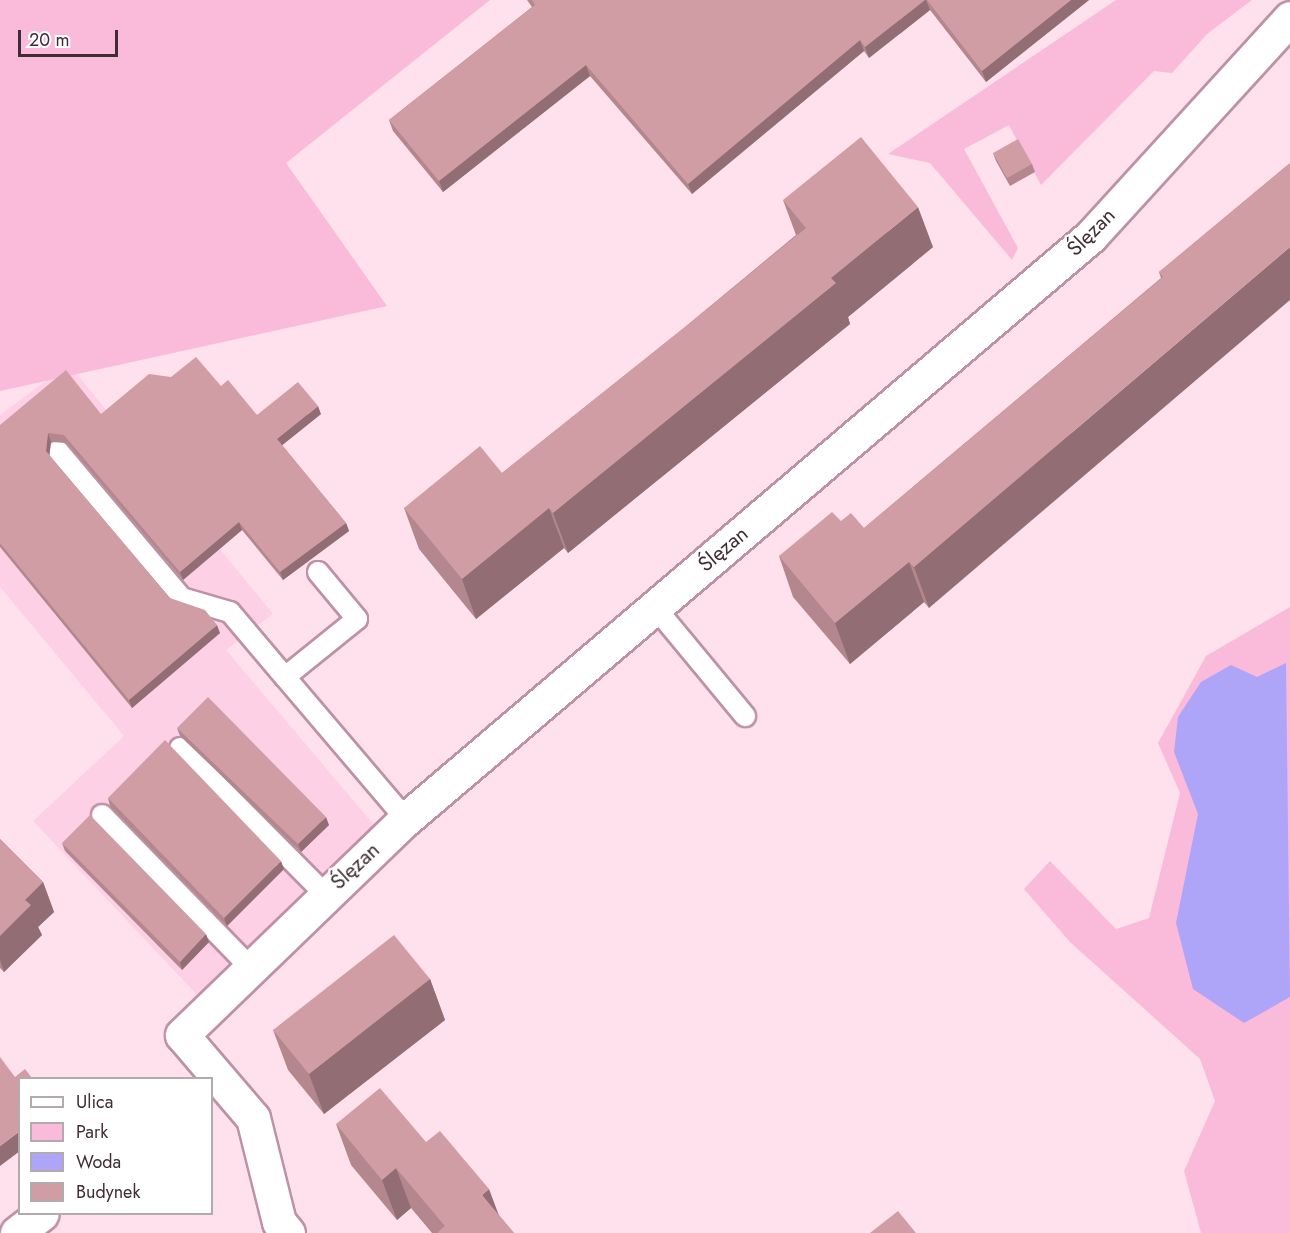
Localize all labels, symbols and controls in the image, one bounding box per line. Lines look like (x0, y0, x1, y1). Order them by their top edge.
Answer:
scale bar (21, 18, 122, 56)
text: 20 m (29, 27, 69, 53)
street label: Ślęzan (1062, 203, 1120, 261)
street label: Ślęzan (693, 521, 753, 577)
street label: Ślęzan (325, 837, 385, 895)
legend (18, 1077, 213, 1215)
text: Ulica (76, 1089, 113, 1115)
text: Park (76, 1119, 108, 1145)
text: Woda (76, 1149, 121, 1175)
text: Budynek (76, 1179, 140, 1205)

